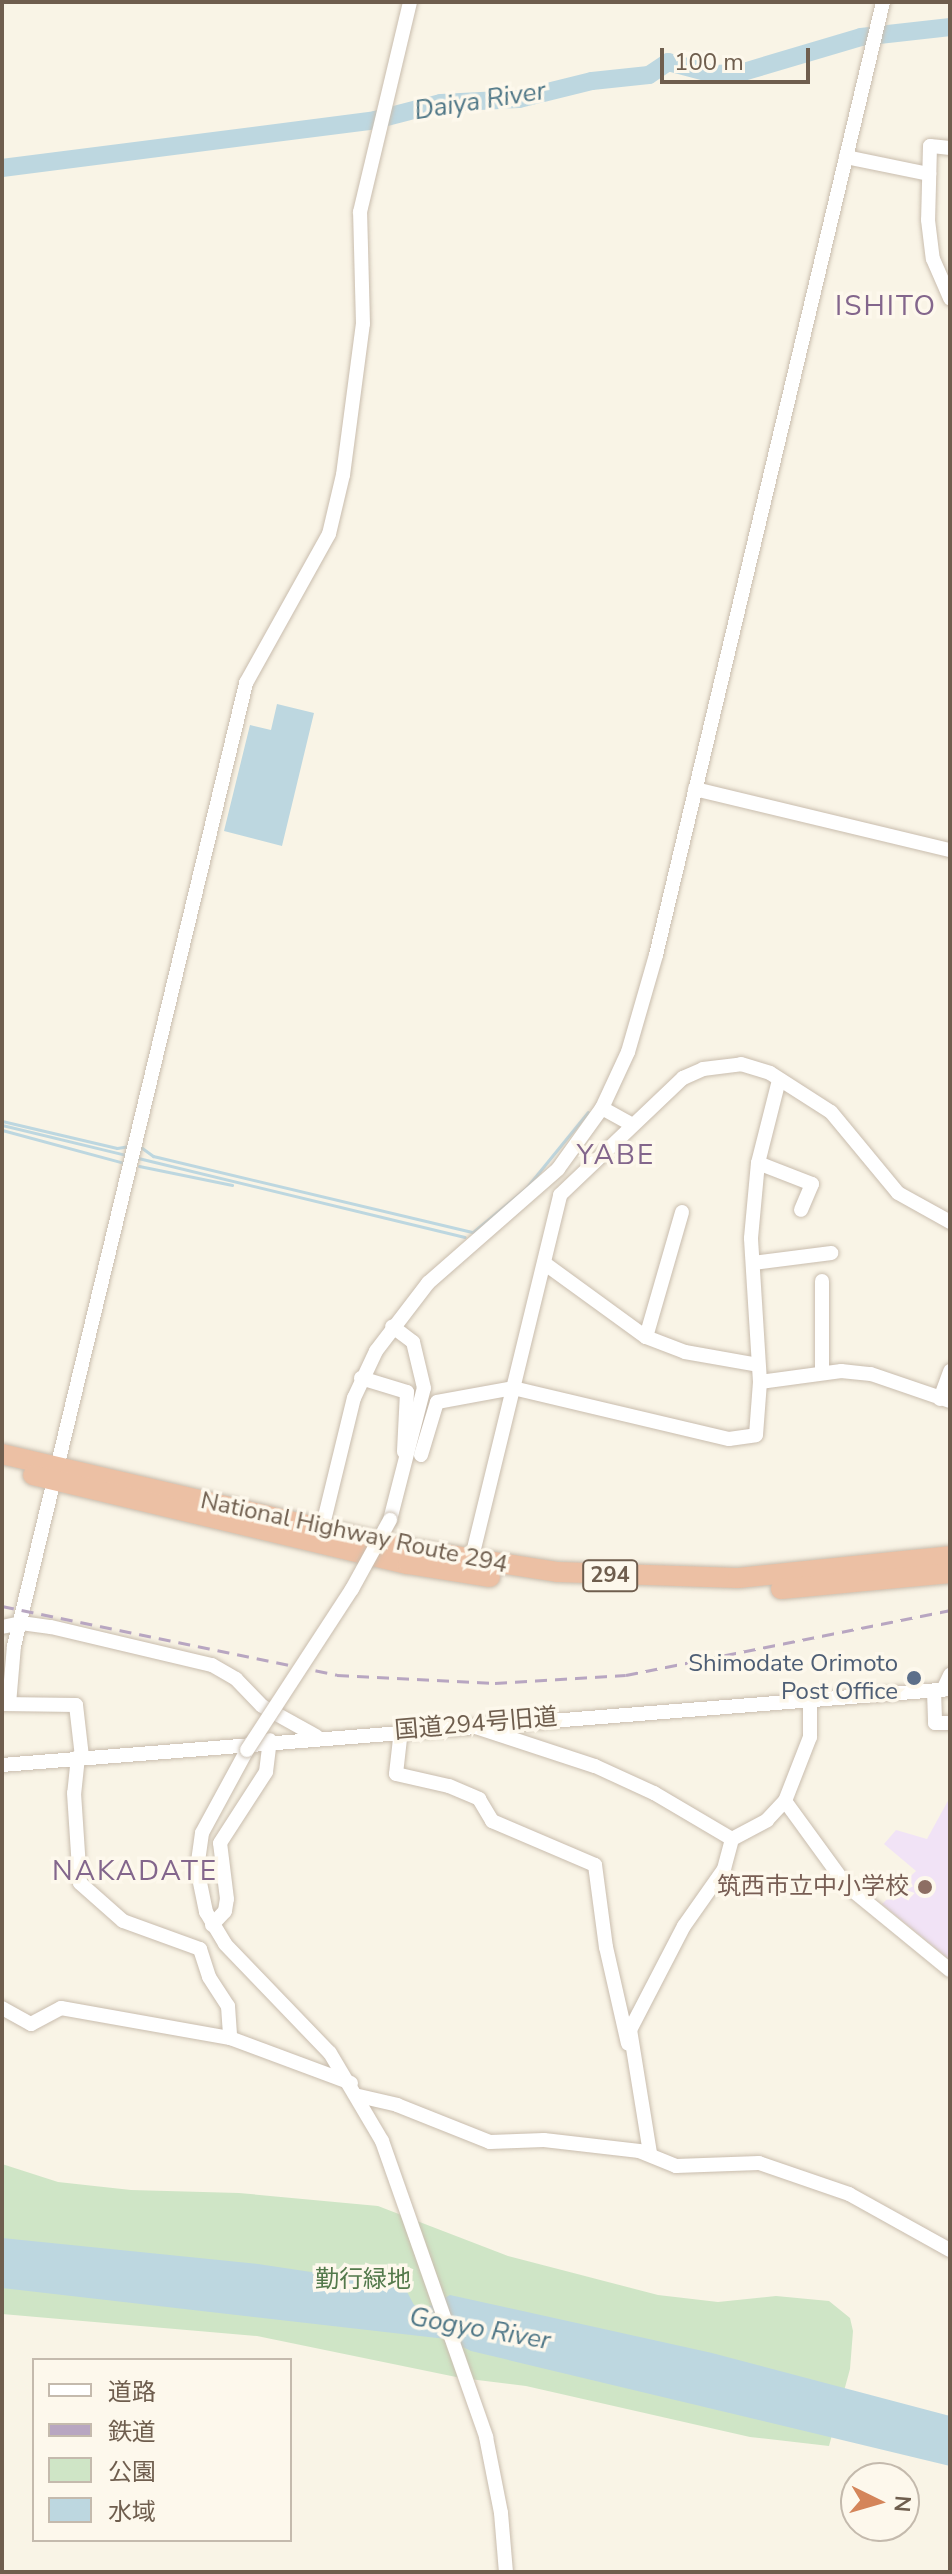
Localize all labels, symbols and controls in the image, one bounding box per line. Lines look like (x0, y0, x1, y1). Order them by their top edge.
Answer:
scale bar (664, 32, 814, 82)
text: 100 m (674, 46, 744, 78)
water label: Daiya River (412, 75, 548, 127)
district label: ISHITO (835, 289, 937, 323)
district label: YABE (577, 1138, 655, 1172)
street label: National Highway Route 294 (198, 1486, 510, 1580)
road number: 294 (582, 1558, 638, 1594)
place label: Shimodate Orimoto Post Office (688, 1650, 898, 1706)
marker: Shimodate Orimoto Post Office (905, 1669, 923, 1687)
street label: 国道294号旧道 (393, 1703, 559, 1745)
district label: NAKADATE (52, 1854, 218, 1888)
place label: 筑西市立中小学校 (717, 1873, 909, 1901)
marker: 筑西市立中小学校 (916, 1878, 934, 1896)
park label: 勤行緑地 (315, 2266, 411, 2294)
water label: Gogyo River (407, 2301, 553, 2357)
legend (32, 2358, 292, 2542)
text: 道路 (108, 2376, 156, 2408)
text: 鉄道 (108, 2416, 156, 2448)
text: 公園 (108, 2456, 156, 2488)
north arrow (840, 2462, 920, 2542)
text: N (886, 2494, 918, 2513)
text: 水域 (108, 2496, 156, 2528)

